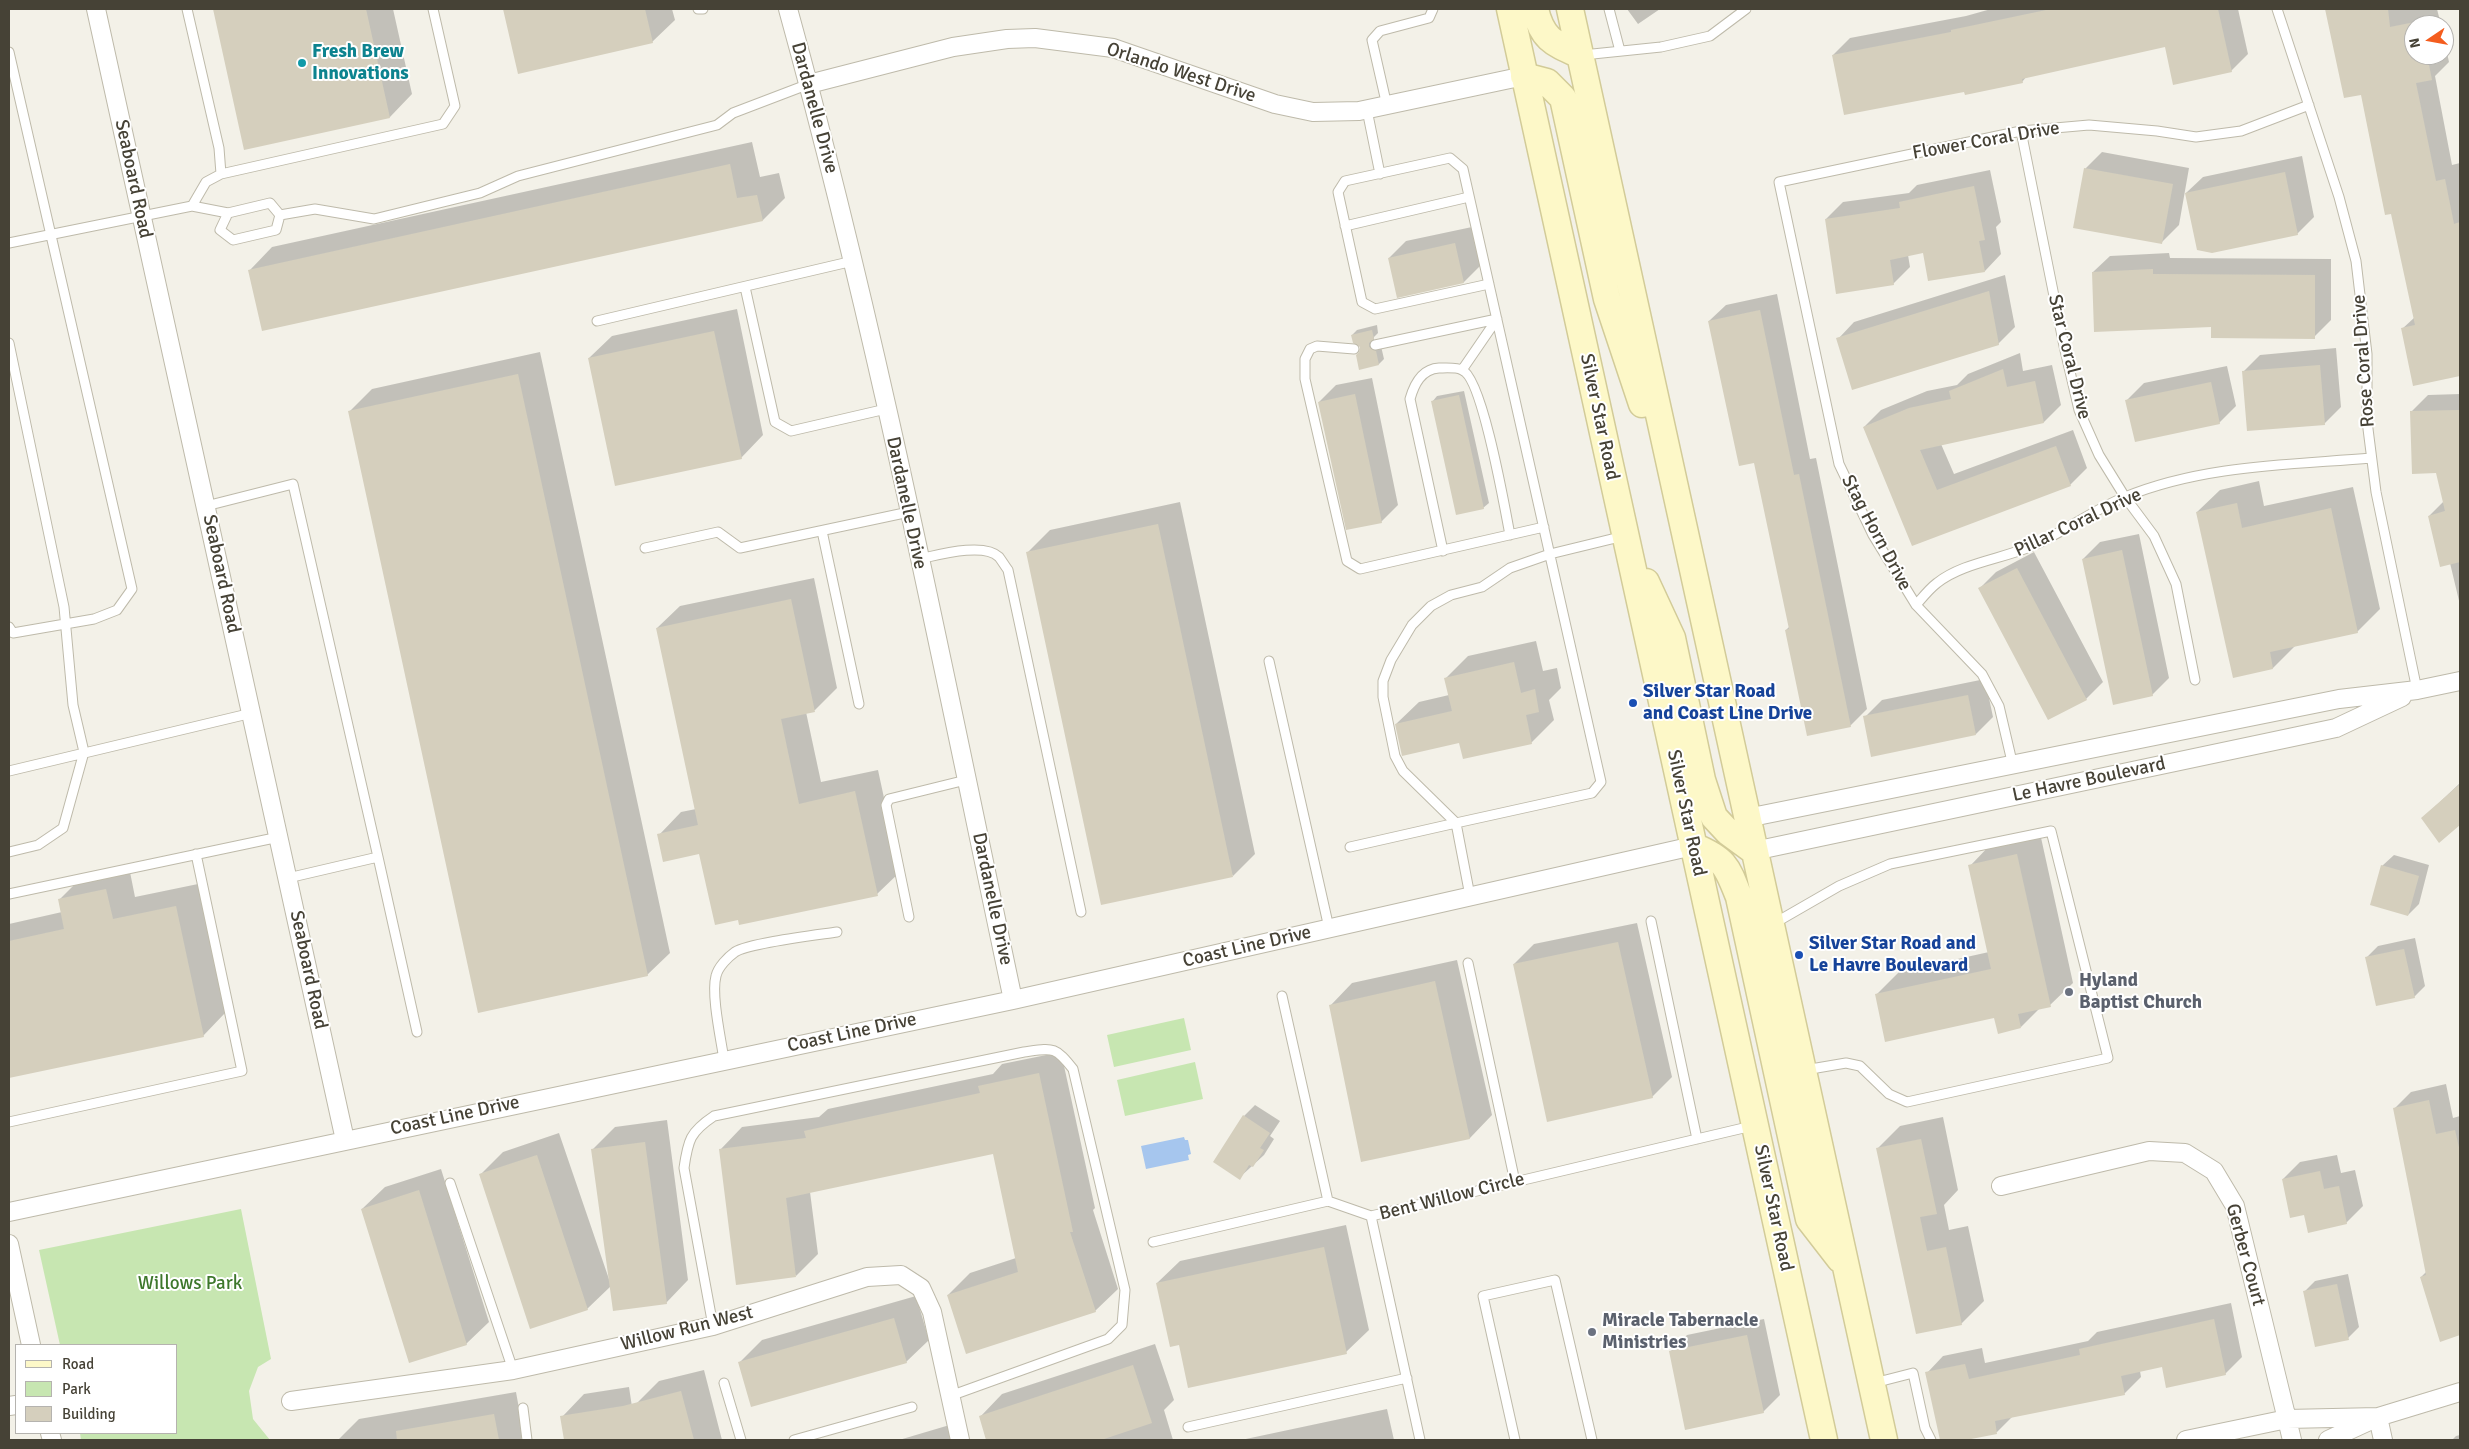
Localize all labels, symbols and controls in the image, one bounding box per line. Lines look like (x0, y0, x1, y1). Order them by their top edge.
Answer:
north arrow (2404, 15, 2454, 65)
text: N (2405, 36, 2424, 50)
street label: Orlando West Drive (1103, 38, 1259, 108)
street label: Dardanelle Drive (786, 40, 842, 176)
place label: Fresh Brew Innovations (312, 41, 409, 85)
marker: Fresh Brew Innovations (296, 57, 308, 69)
street label: Seaboard Road (109, 117, 157, 241)
street label: Flower Coral Drive (1911, 117, 2061, 165)
street label: Star Coral Drive (2042, 292, 2096, 422)
street label: Rose Coral Drive (2348, 294, 2380, 428)
street label: Silver Star Road (1574, 352, 1624, 482)
street label: Dardanelle Drive (881, 435, 931, 571)
street label: Stag Horn Drive (1836, 471, 1916, 595)
street label: Pillar Coral Drive (2011, 484, 2145, 562)
street label: Seaboard Road (197, 512, 245, 636)
place label: Silver Star Road and Coast Line Drive (1643, 681, 1812, 725)
marker: Silver Star Road and Coast Line Drive (1627, 697, 1639, 709)
street label: Silver Star Road (1661, 748, 1711, 878)
street label: Le Havre Boulevard (2010, 753, 2168, 807)
street label: Dardanelle Drive (967, 831, 1017, 967)
street label: Seaboard Road (284, 908, 332, 1032)
street label: Coast Line Drive (1180, 921, 1314, 973)
place label: Silver Star Road and Le Havre Boulevard (1809, 933, 1976, 977)
marker: Silver Star Road and Le Havre Boulevard (1793, 949, 1805, 961)
place label: Hyland Baptist Church (2079, 970, 2202, 1014)
marker: Hyland Baptist Church (2063, 986, 2075, 998)
street label: Coast Line Drive (785, 1008, 919, 1058)
street label: Coast Line Drive (388, 1091, 522, 1141)
street label: Silver Star Road (1748, 1143, 1798, 1273)
street label: Bent Willow Circle (1377, 1168, 1527, 1226)
street label: Gerber Court (2220, 1201, 2270, 1309)
park label: Willows Park (138, 1273, 242, 1295)
street label: Willow Run West (619, 1302, 755, 1356)
place label: Miracle Tabernacle Ministries (1602, 1310, 1758, 1354)
marker: Miracle Tabernacle Ministries (1586, 1326, 1598, 1338)
legend (15, 1344, 178, 1434)
text: Road (62, 1355, 94, 1373)
text: Park (62, 1380, 91, 1398)
text: Building (62, 1405, 116, 1423)

